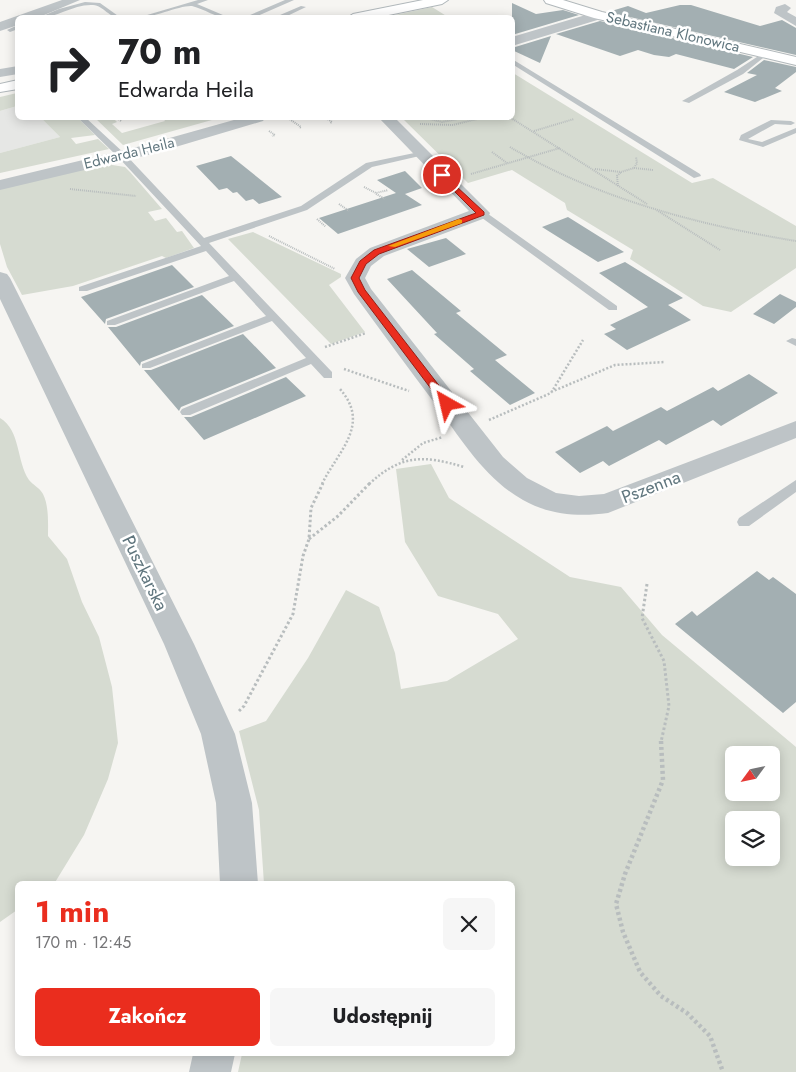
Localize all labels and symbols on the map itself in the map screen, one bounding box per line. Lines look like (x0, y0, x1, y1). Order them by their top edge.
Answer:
street label: Sebastiana Klonowica (604, 6, 742, 58)
street label: Edwarda Heila (81, 131, 177, 175)
pin (421, 154, 463, 196)
position arrow (420, 377, 472, 429)
street label: Pszenna (618, 464, 684, 510)
street label: Puszkarska (116, 531, 174, 615)
north arrow (725, 746, 780, 801)

